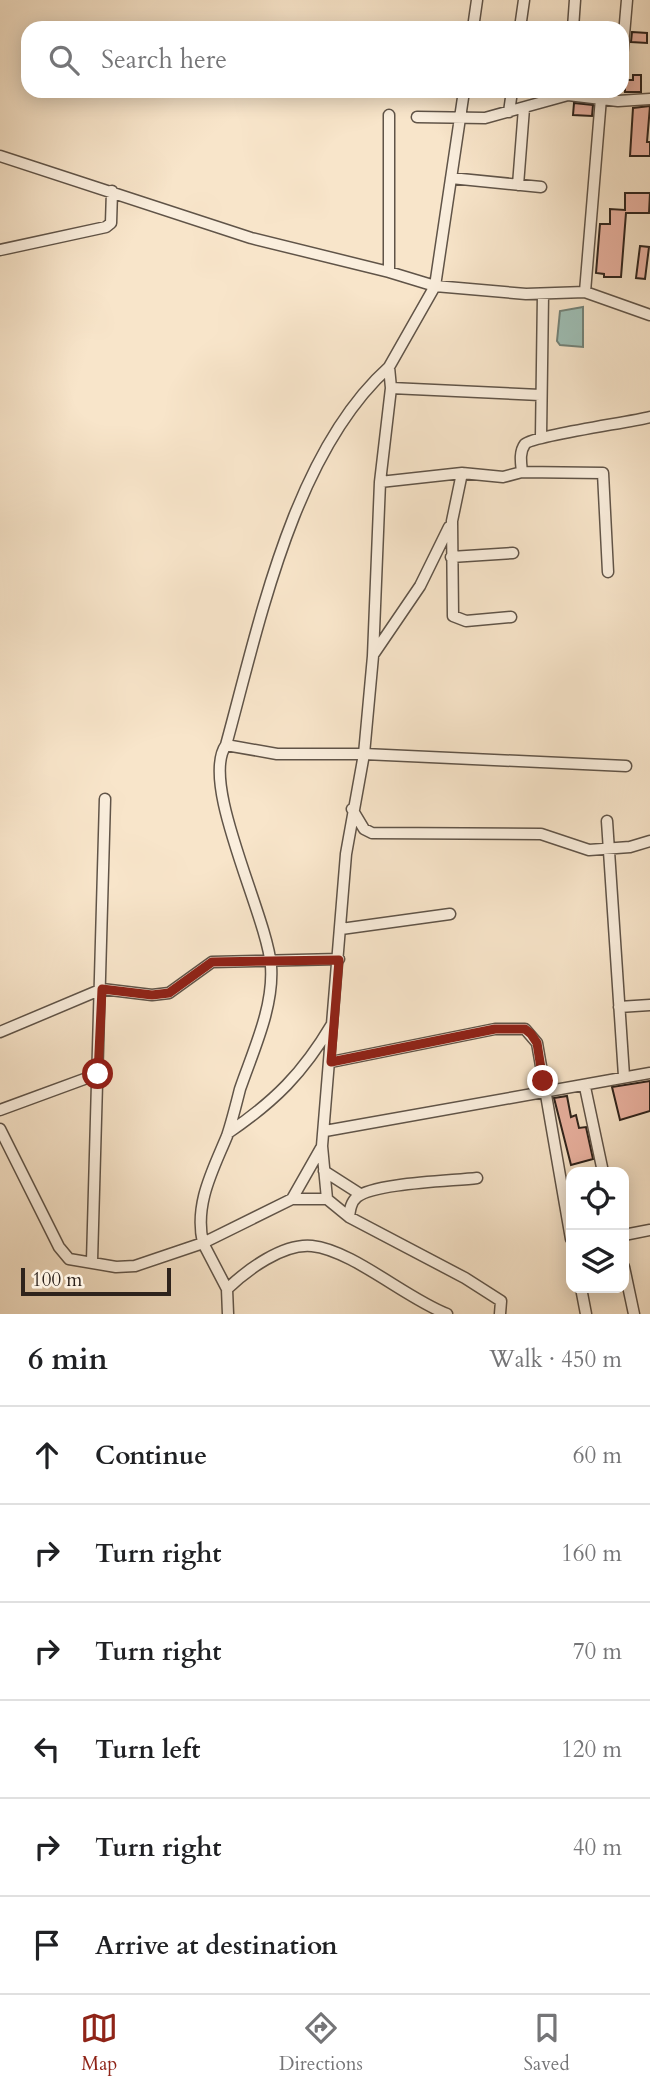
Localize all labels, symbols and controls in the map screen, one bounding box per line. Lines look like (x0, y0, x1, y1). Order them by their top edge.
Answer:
search box (21, 21, 629, 98)
icon: search (45, 41, 83, 79)
text: Search here (101, 42, 227, 77)
route start (82, 1058, 113, 1089)
route end (527, 1065, 558, 1096)
map controls (566, 1167, 629, 1293)
button: locate (566, 1167, 629, 1230)
button: layers (566, 1230, 629, 1293)
scale bar (21, 1265, 172, 1297)
text: 100 m (32, 1267, 82, 1293)
text: 6 min (28, 1339, 108, 1380)
text: Walk · 450 m (489, 1344, 622, 1375)
icon: ahead (28, 1436, 66, 1474)
text: Continue (95, 1438, 207, 1473)
text: 60 m (573, 1440, 622, 1471)
icon: right (28, 1534, 66, 1572)
text: Turn right (95, 1536, 222, 1571)
text: 160 m (561, 1538, 622, 1569)
icon: right (28, 1632, 66, 1670)
text: Turn right (95, 1634, 222, 1669)
text: 70 m (573, 1636, 622, 1667)
icon: left (28, 1730, 66, 1768)
text: Turn left (95, 1732, 200, 1767)
text: 120 m (561, 1734, 622, 1765)
icon: right (28, 1828, 66, 1866)
text: Turn right (95, 1830, 222, 1865)
text: 40 m (573, 1832, 622, 1863)
icon: arrive (28, 1926, 66, 1964)
text: Arrive at destination (95, 1928, 338, 1963)
tab: Map (80, 2009, 118, 2077)
tab: Directions (279, 2009, 363, 2077)
tab: Saved (524, 2009, 570, 2077)

